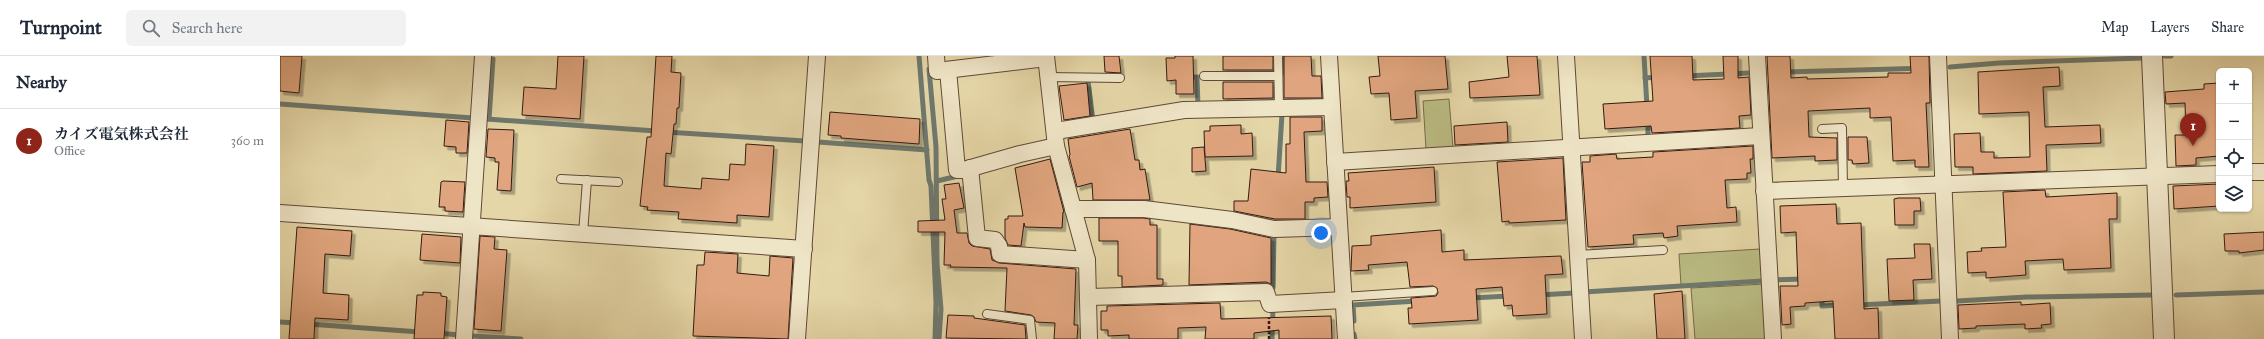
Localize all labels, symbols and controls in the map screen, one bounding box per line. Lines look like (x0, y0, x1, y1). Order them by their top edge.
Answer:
search box (126, 10, 406, 46)
text: Turnpoint (20, 16, 102, 39)
icon: search (140, 17, 162, 39)
text: Search here (172, 19, 243, 37)
text: Map (2101, 19, 2129, 36)
text: Layers (2151, 19, 2189, 36)
text: Share (2211, 19, 2244, 36)
map controls (2216, 68, 2252, 212)
button: + (2216, 68, 2252, 104)
text: Nearby (16, 72, 67, 93)
button: − (2216, 104, 2252, 140)
pin: 1 (2180, 113, 2206, 146)
text: カイズ電気株式会社 (54, 125, 188, 143)
text: 1 (26, 133, 32, 149)
text: 360 m (231, 133, 264, 149)
button: locate (2216, 140, 2252, 176)
text: Office (54, 143, 85, 159)
button: layers (2216, 176, 2252, 212)
your location (1311, 223, 1331, 243)

